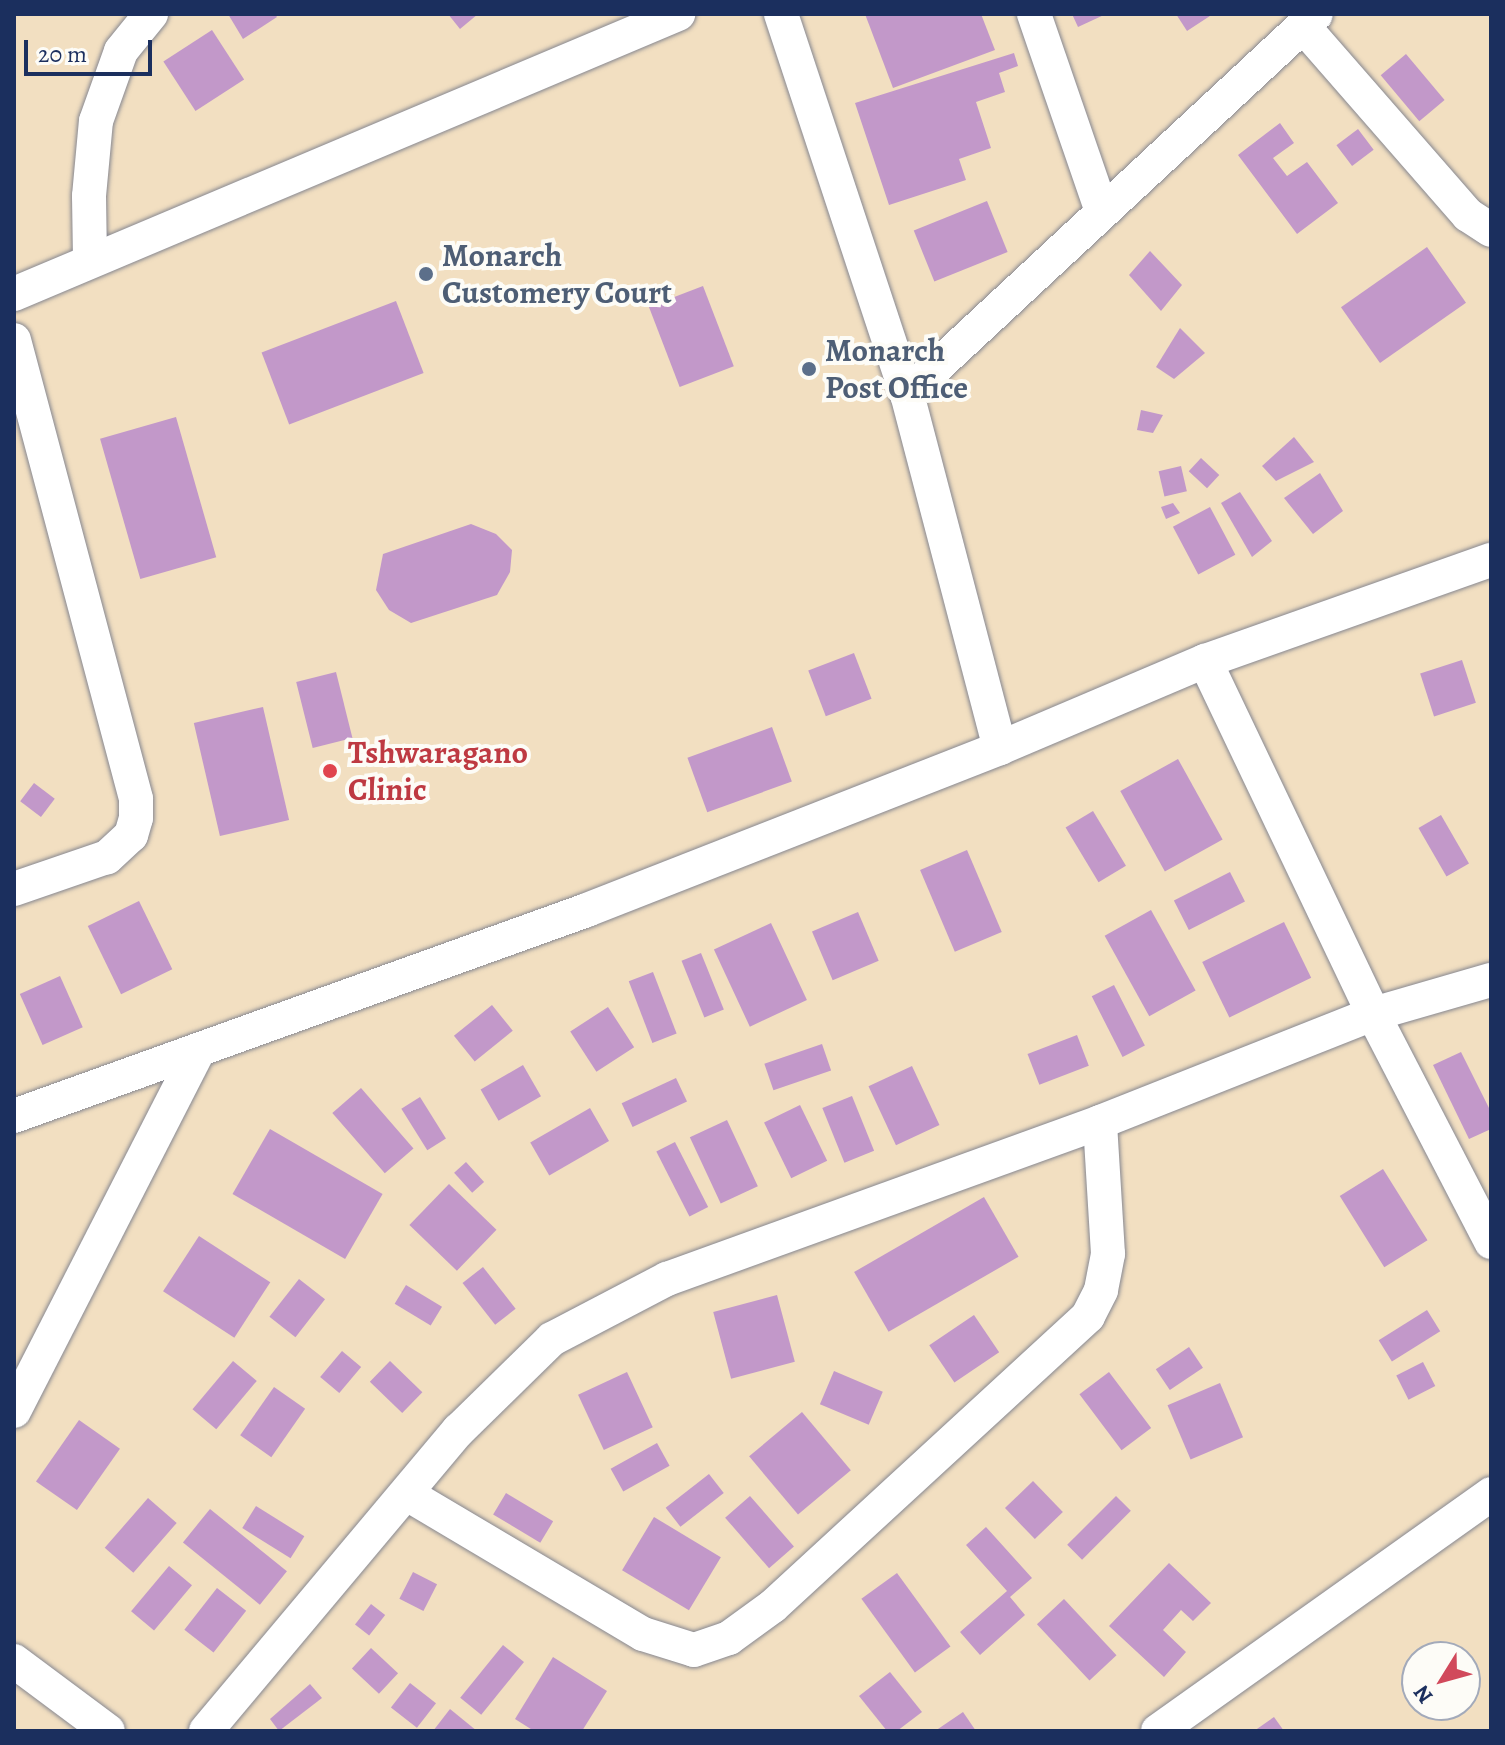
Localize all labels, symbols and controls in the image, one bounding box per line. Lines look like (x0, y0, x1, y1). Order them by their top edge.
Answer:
scale bar (28, 24, 156, 74)
text: 20 m (38, 38, 87, 70)
place label: Monarch Customery Court (442, 237, 672, 312)
marker: Monarch Customery Court (417, 265, 435, 283)
place label: Monarch Post Office (825, 332, 968, 407)
marker: Monarch Post Office (800, 360, 818, 378)
place label: Tshwaragano Clinic (348, 734, 528, 809)
marker: Tshwaragano Clinic (319, 760, 341, 782)
north arrow (1401, 1641, 1481, 1721)
text: N (1407, 1679, 1440, 1710)

